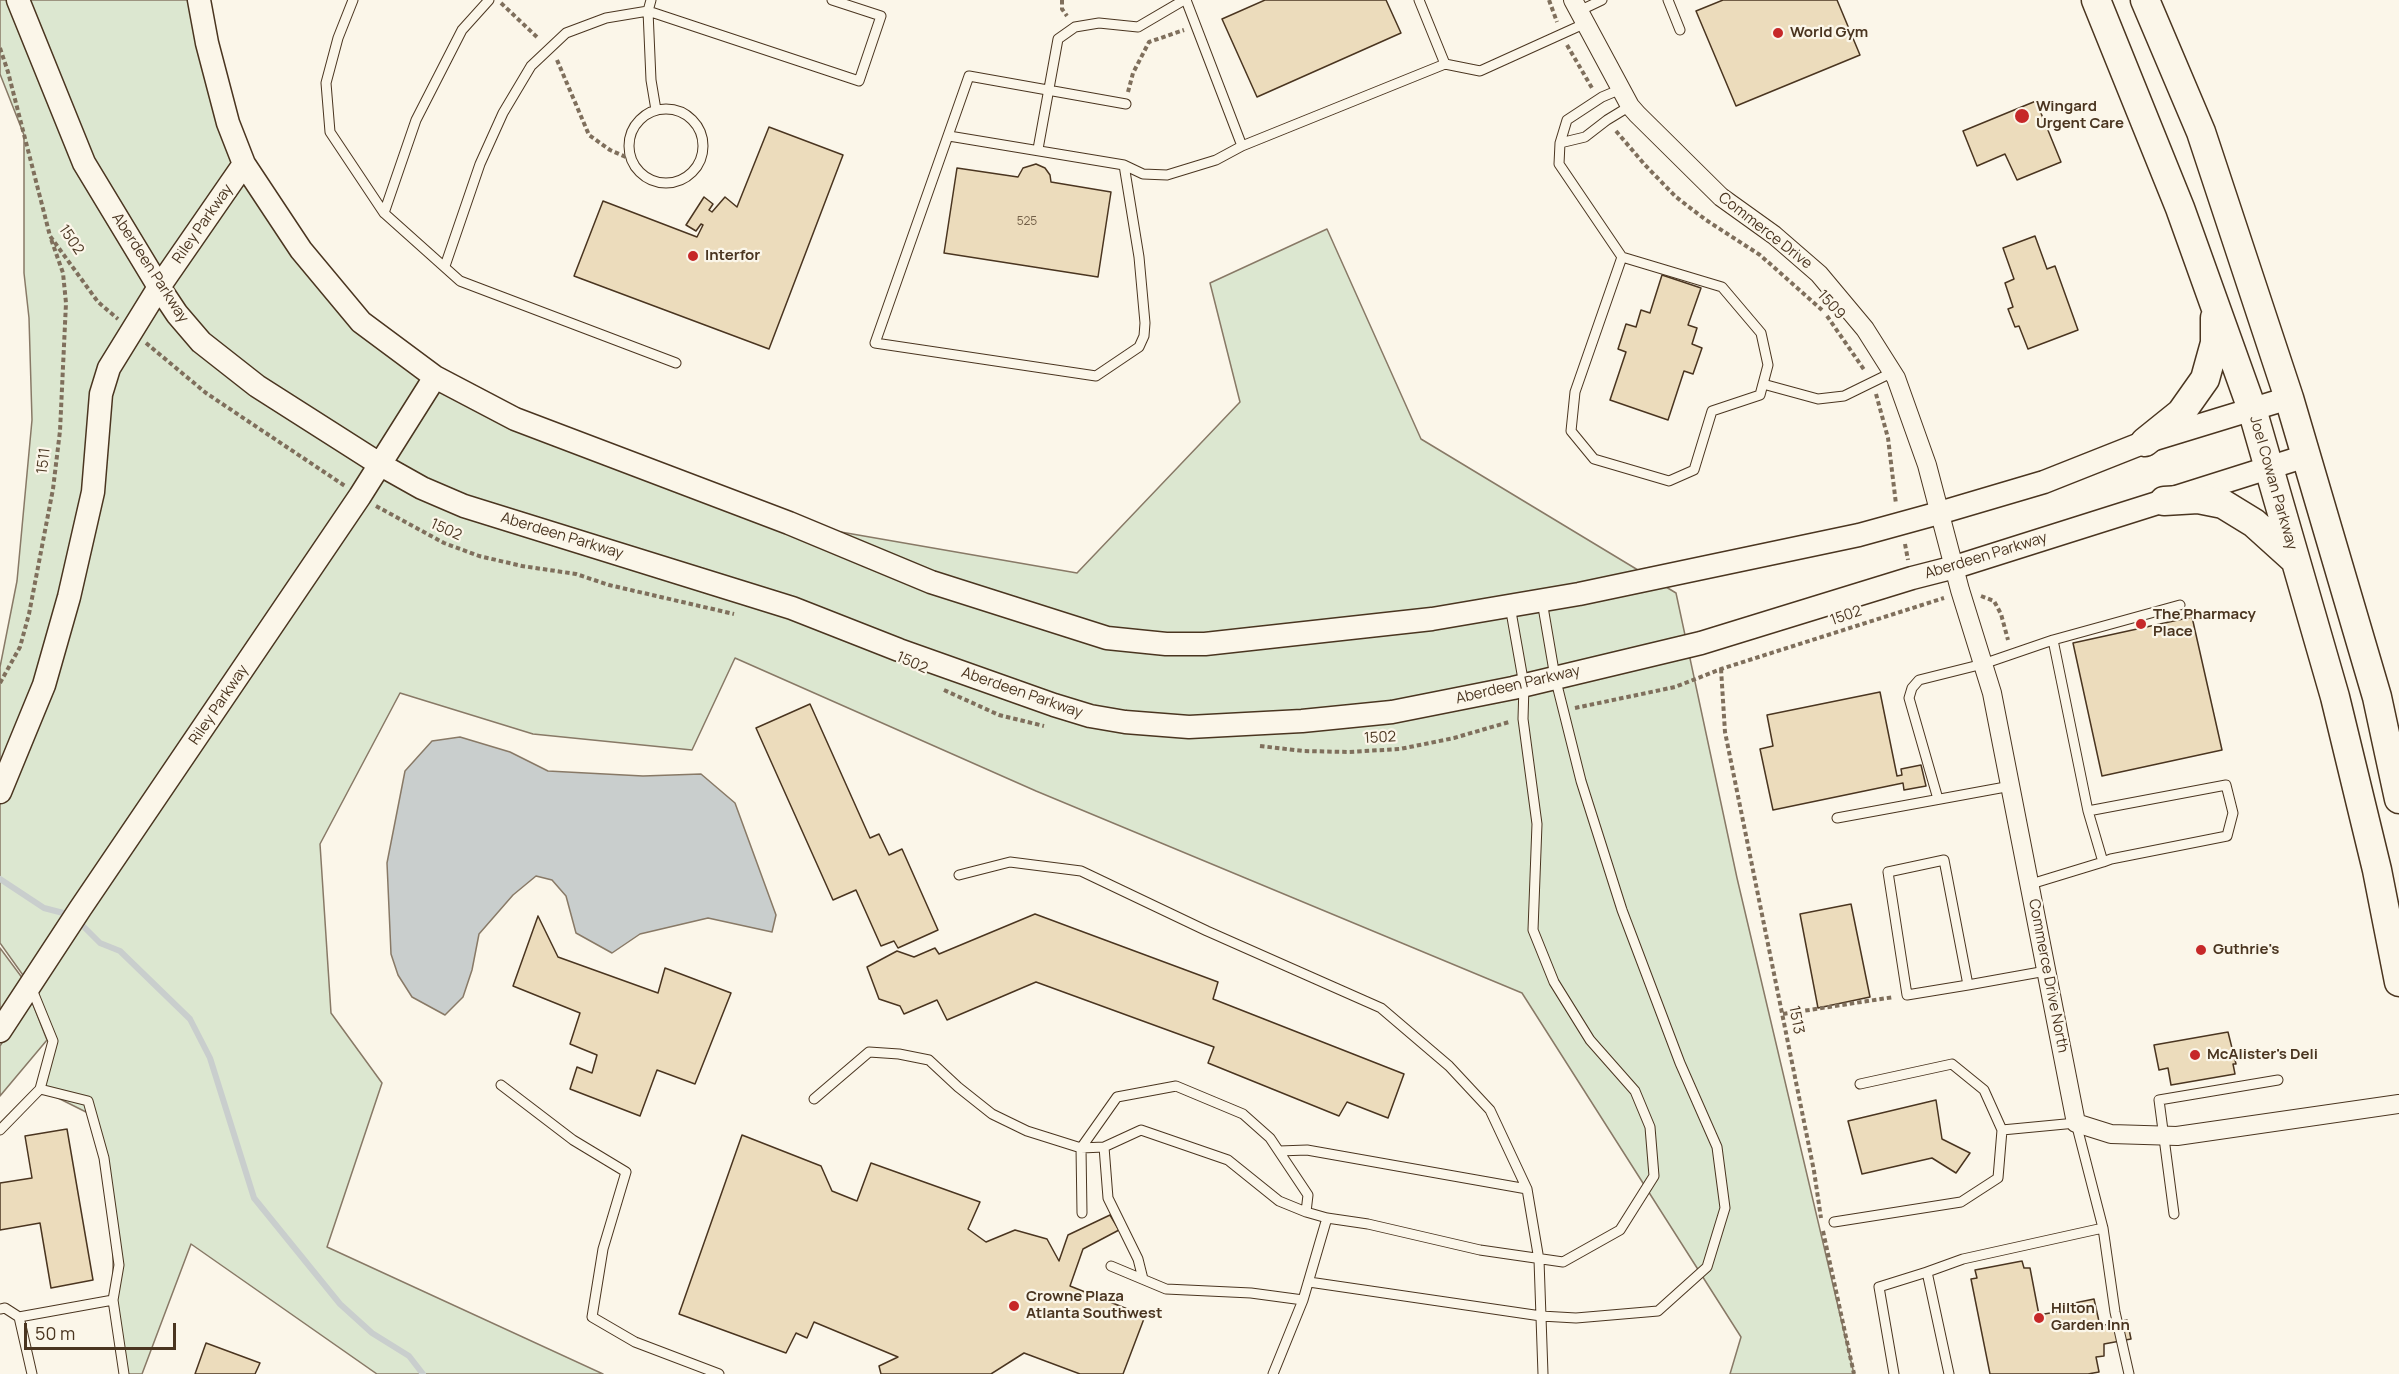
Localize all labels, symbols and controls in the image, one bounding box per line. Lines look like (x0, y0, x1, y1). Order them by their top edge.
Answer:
place label: World Gym (1790, 24, 1868, 42)
marker: World Gym (1771, 26, 1785, 40)
place label: Wingard Urgent Care (2036, 98, 2124, 133)
marker: Wingard Urgent Care (2013, 107, 2031, 125)
street label: Riley Parkway (169, 181, 237, 267)
street label: Commerce Drive (1715, 189, 1815, 273)
street label: Aberdeen Parkway (108, 210, 192, 326)
house number: 525 (1017, 215, 1037, 229)
street label: 1502 (55, 222, 87, 258)
place label: Interfor (705, 247, 760, 265)
marker: Interfor (686, 249, 700, 263)
street label: 1509 (1813, 287, 1849, 323)
street label: Joel Cowan Parkway (2245, 414, 2301, 552)
street label: 1511 (33, 447, 55, 475)
street label: Aberdeen Parkway (499, 509, 625, 563)
street label: 1502 (428, 515, 464, 545)
street label: Aberdeen Parkway (1923, 529, 2049, 583)
street label: 1502 (1828, 602, 1864, 630)
place label: The Pharmacy Place (2153, 606, 2256, 641)
marker: The Pharmacy Place (2134, 617, 2148, 631)
street label: 1502 (894, 648, 930, 678)
street label: Riley Parkway (186, 662, 252, 748)
street label: Aberdeen Parkway (1454, 662, 1582, 708)
street label: Aberdeen Parkway (959, 664, 1085, 722)
street label: 1502 (1363, 728, 1397, 748)
street label: Commerce Drive North (2024, 898, 2072, 1054)
place label: Guthrie's (2213, 941, 2279, 959)
marker: Guthrie's (2194, 943, 2208, 957)
street label: 1513 (1784, 1004, 1808, 1036)
place label: McAlister's Deli (2207, 1046, 2318, 1064)
marker: McAlister's Deli (2188, 1048, 2202, 1062)
place label: Crowne Plaza Atlanta Southwest (1026, 1288, 1162, 1323)
marker: Crowne Plaza Atlanta Southwest (1007, 1299, 1021, 1313)
place label: Hilton Garden Inn (2051, 1300, 2130, 1335)
scale bar (27, 1311, 178, 1349)
marker: Hilton Garden Inn (2032, 1311, 2046, 1325)
text: 50 m (35, 1321, 75, 1345)

